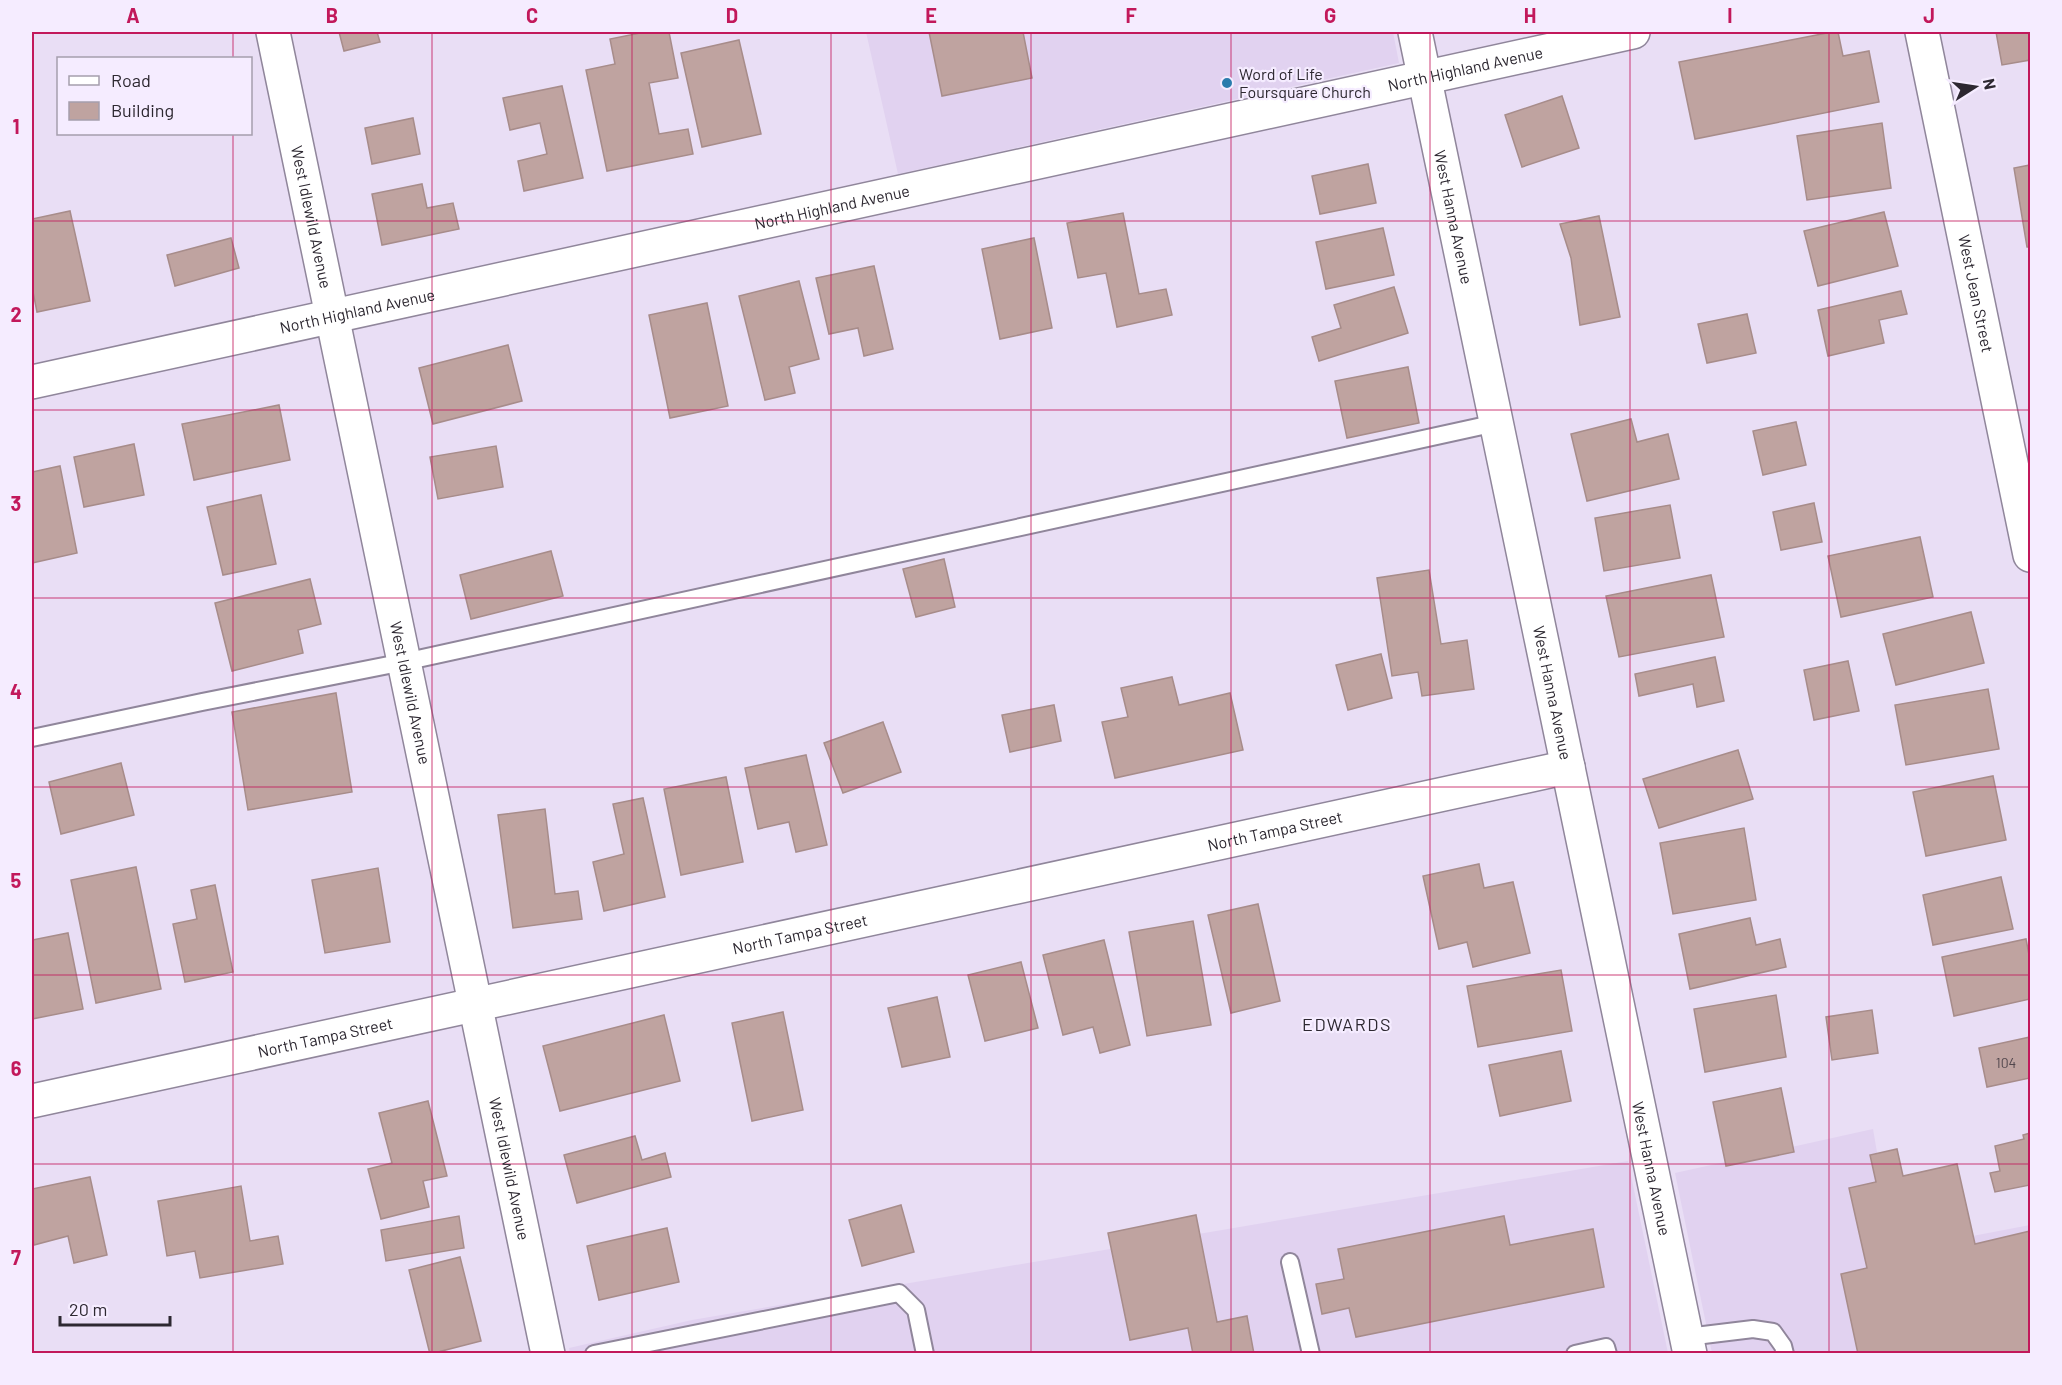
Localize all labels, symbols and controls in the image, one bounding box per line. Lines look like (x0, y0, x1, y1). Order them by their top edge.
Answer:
text: A (126, 3, 140, 27)
text: B (326, 3, 338, 27)
text: C (526, 3, 538, 27)
text: D (726, 3, 738, 27)
text: E (925, 3, 937, 27)
text: F (1125, 3, 1137, 27)
text: G (1324, 3, 1336, 27)
text: H (1524, 3, 1536, 27)
text: I (1727, 3, 1733, 27)
text: J (1923, 3, 1935, 27)
street label: North Highland Avenue (1386, 42, 1544, 94)
legend (57, 57, 252, 135)
north arrow (1945, 57, 2005, 117)
place label: Word of Life Foursquare Church (1239, 64, 1371, 101)
text: Road (111, 69, 151, 91)
marker: Word of Life Foursquare Church (1220, 76, 1234, 90)
text: N (1980, 77, 2001, 91)
text: Building (111, 99, 174, 121)
text: 1 (12, 114, 20, 138)
street label: West Idlewild Avenue (288, 144, 336, 290)
street label: West Hanna Avenue (1431, 148, 1477, 286)
street label: North Highland Avenue (753, 180, 911, 233)
street label: West Jean Street (1955, 233, 1998, 354)
street label: North Highland Avenue (278, 284, 437, 337)
text: 2 (10, 302, 22, 326)
text: 3 (11, 491, 21, 515)
street label: West Idlewild Avenue (387, 620, 435, 766)
street label: West Hanna Avenue (1530, 624, 1576, 762)
text: 4 (10, 679, 22, 703)
street label: North Tampa Street (1206, 806, 1344, 854)
text: 5 (11, 868, 22, 892)
street label: North Tampa Street (731, 910, 869, 957)
street label: North Tampa Street (256, 1013, 394, 1061)
district label: EDWARDS (1302, 1013, 1392, 1035)
house number: 104 (1996, 1054, 2016, 1071)
text: 6 (11, 1056, 22, 1080)
street label: West Idlewild Avenue (486, 1095, 534, 1242)
street label: West Hanna Avenue (1629, 1100, 1675, 1237)
text: 7 (11, 1245, 21, 1269)
scale bar (60, 1289, 170, 1327)
text: 20 m (69, 1298, 107, 1320)

